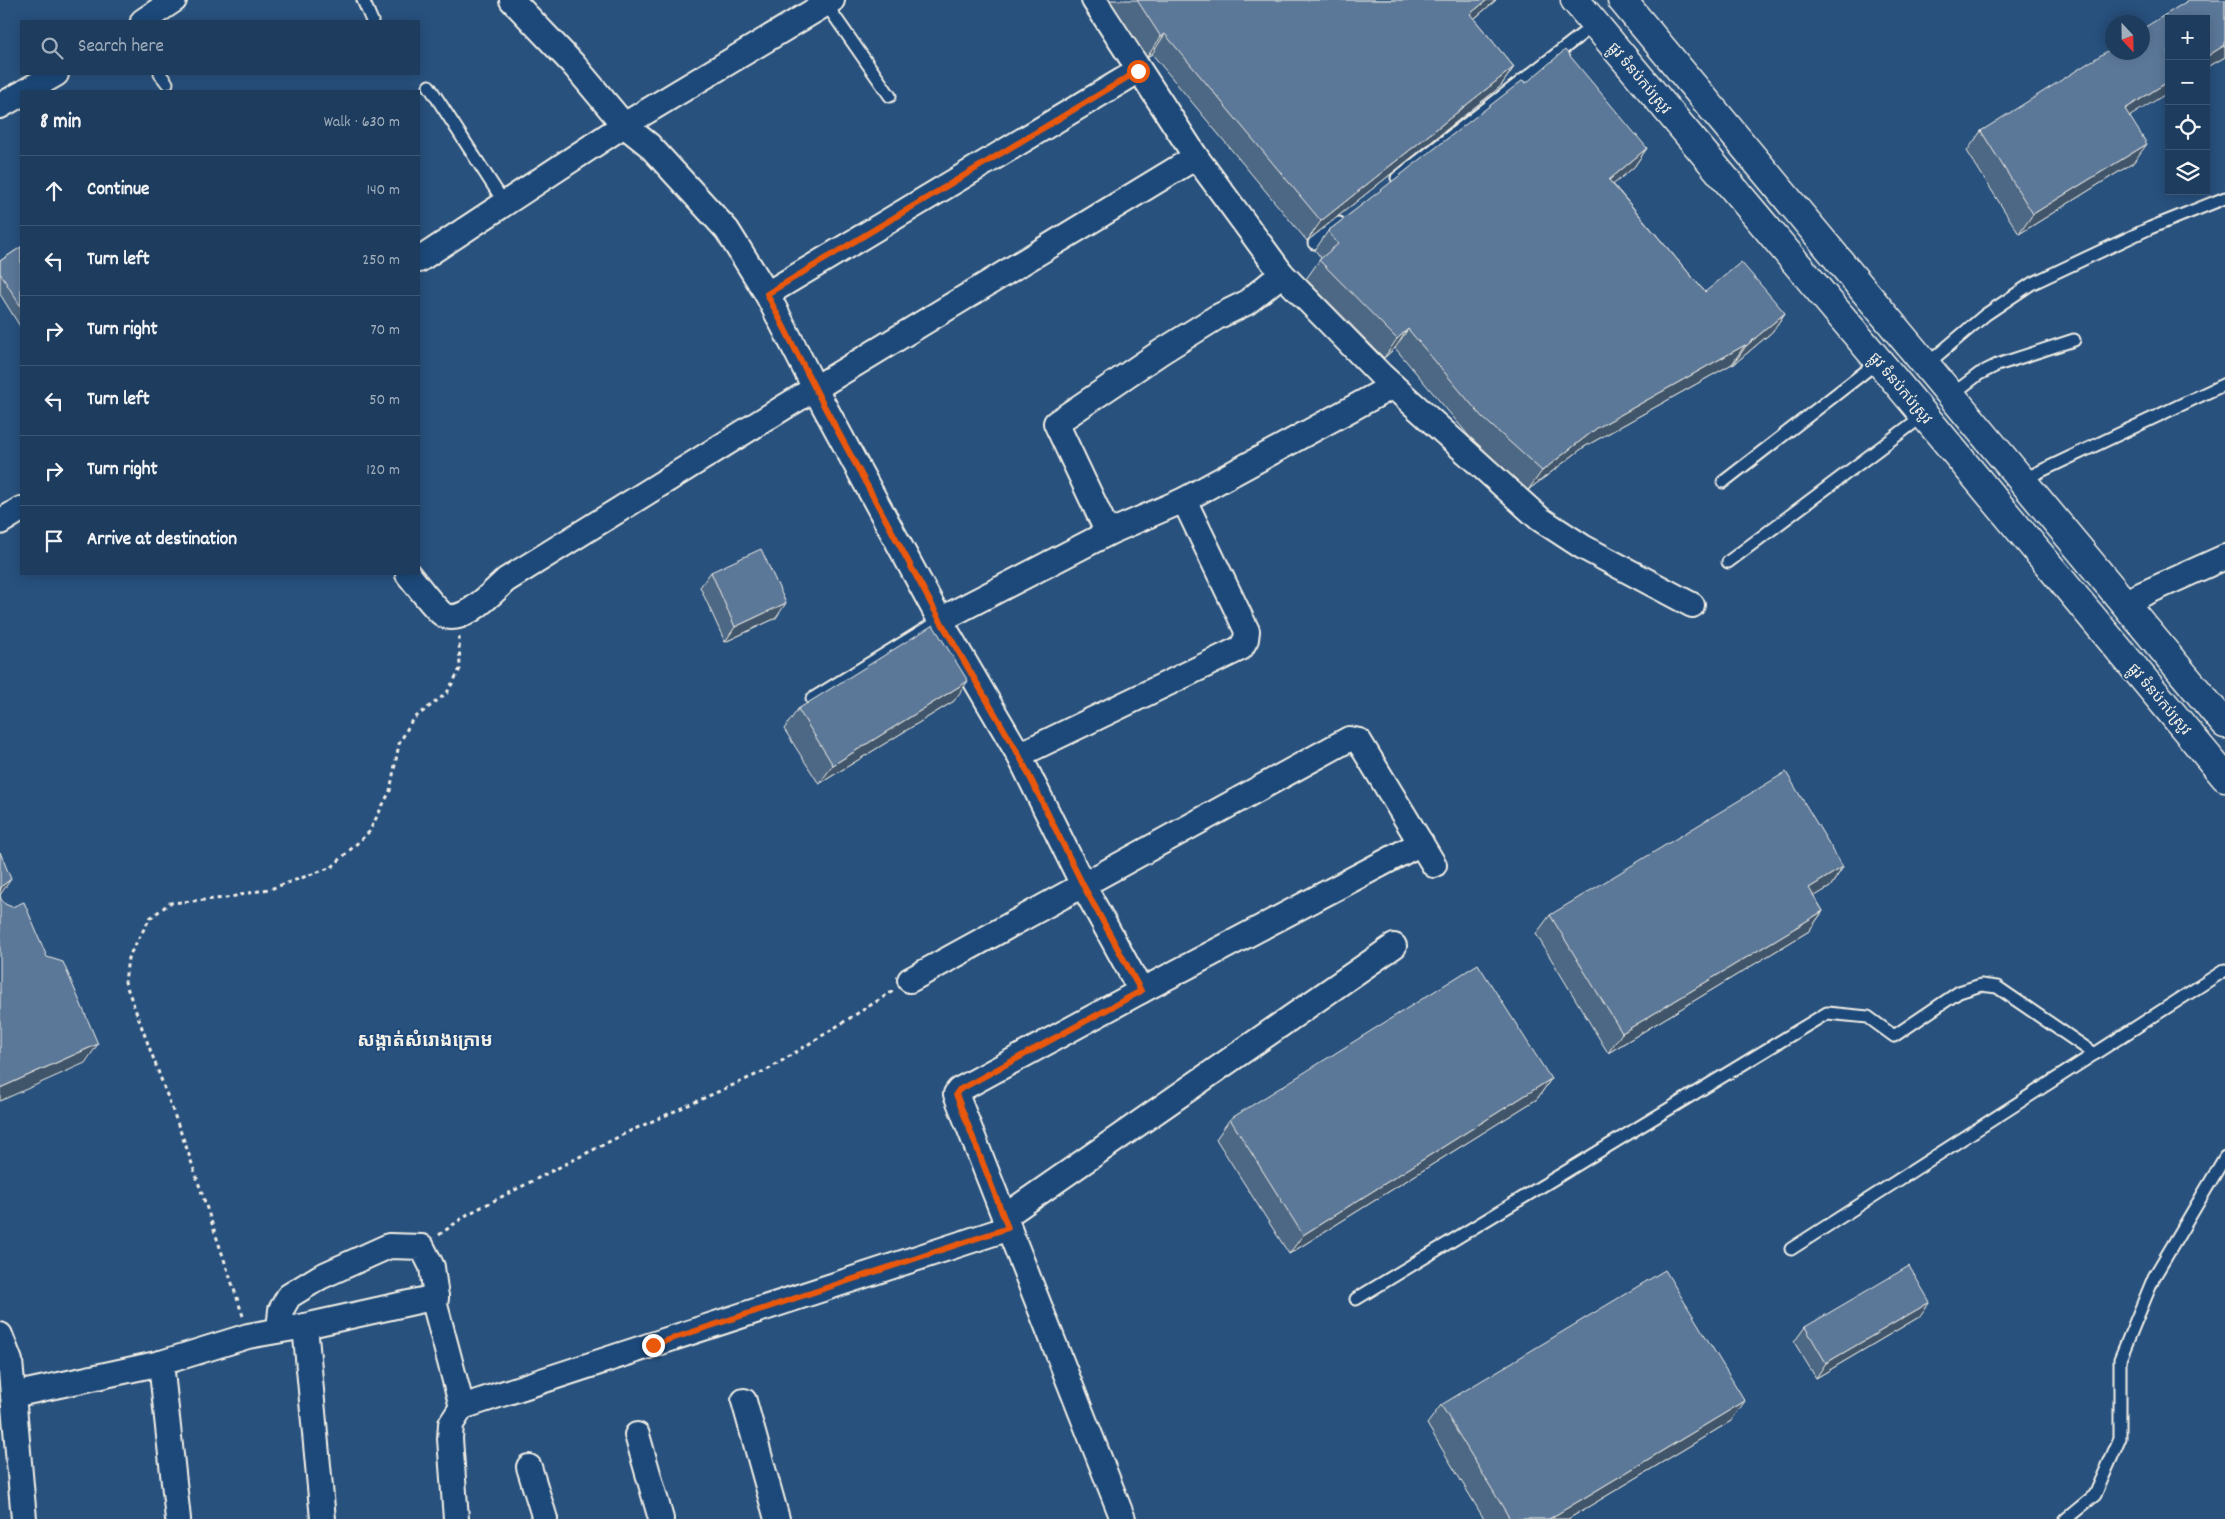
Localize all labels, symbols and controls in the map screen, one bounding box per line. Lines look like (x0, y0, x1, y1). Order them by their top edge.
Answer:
north arrow (2105, 15, 2150, 60)
map controls (2165, 15, 2210, 195)
button: + (2165, 15, 2210, 60)
search box (20, 20, 420, 75)
icon: search (38, 34, 66, 62)
text: Search here (78, 34, 164, 61)
street label: ផ្លូវ ទំនប់កប់ស្រូវ (1601, 38, 1675, 120)
route start (1127, 60, 1150, 83)
button: − (2165, 60, 2210, 105)
button: locate (2165, 105, 2210, 150)
text: 8 min (40, 108, 81, 138)
text: Walk · 630 m (324, 111, 400, 134)
button: layers (2165, 150, 2210, 195)
icon: ahead (40, 177, 68, 205)
text: Continue (87, 177, 149, 204)
text: 140 m (366, 179, 400, 202)
icon: left (40, 247, 68, 275)
text: Turn left (87, 247, 150, 274)
text: 250 m (362, 249, 400, 272)
icon: right (40, 317, 68, 345)
text: Turn right (87, 317, 158, 344)
text: 70 m (370, 319, 400, 342)
street label: ផ្លូវ ទំនប់កប់ស្រូវ (1862, 348, 1936, 430)
icon: left (40, 387, 68, 415)
text: Turn left (87, 387, 150, 414)
text: 50 m (369, 389, 400, 412)
icon: right (40, 457, 68, 485)
text: Turn right (87, 457, 158, 484)
text: 120 m (366, 459, 400, 482)
icon: arrive (40, 527, 68, 555)
text: Arrive at destination (87, 527, 237, 554)
street label: ផ្លូវ ទំនប់កប់ស្រូវ (2121, 659, 2195, 741)
district label: សង្កាត់សំរោងក្រោម (357, 1029, 493, 1055)
route end (642, 1334, 665, 1357)

